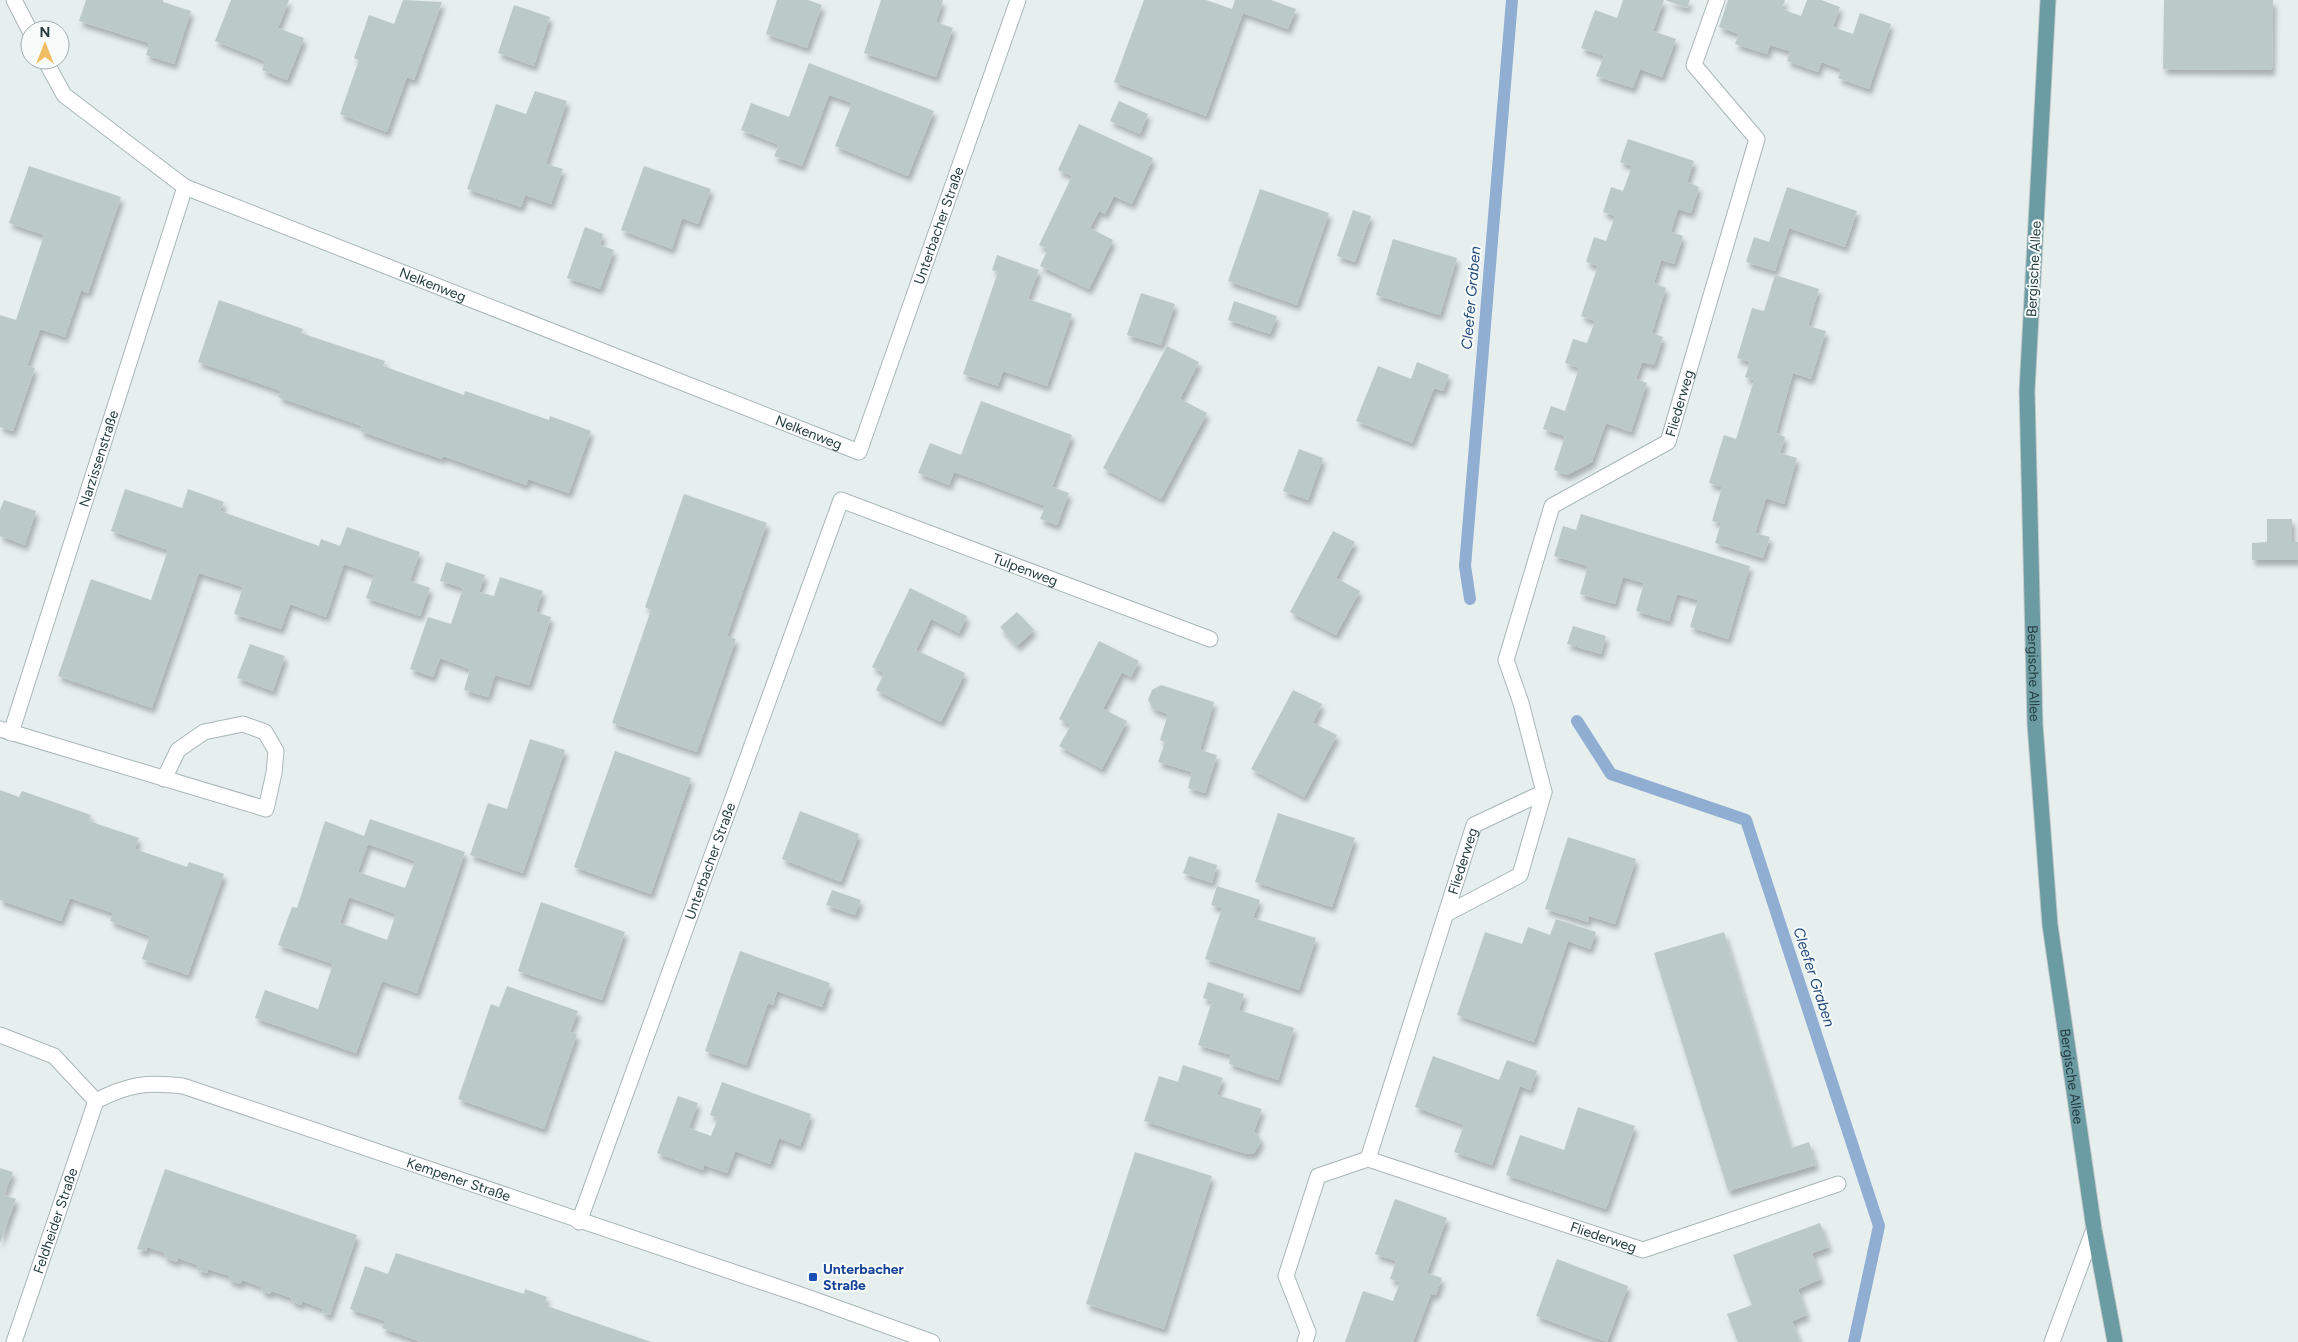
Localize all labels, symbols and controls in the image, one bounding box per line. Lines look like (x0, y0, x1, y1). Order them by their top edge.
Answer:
north arrow (20, 20, 70, 70)
text: N (40, 24, 50, 41)
street label: Unterbacher Straße (910, 164, 967, 287)
street label: Bergische Allee (2023, 220, 2045, 318)
water label: Cleefer Graben (1458, 246, 1484, 350)
street label: Nelkenweg (397, 264, 469, 305)
street label: Fliederweg (1661, 368, 1697, 439)
street label: Narzissenstraße (75, 408, 122, 509)
street label: Nelkenweg (773, 411, 845, 453)
street label: Tulpenweg (990, 549, 1060, 589)
street label: Bergische Allee (2024, 625, 2043, 722)
street label: Unterbacher Straße (681, 800, 739, 922)
street label: Fliederweg (1444, 826, 1481, 896)
water label: Cleefer Graben (1789, 925, 1839, 1029)
street label: Bergische Allee (2057, 1027, 2087, 1125)
street label: Kempener Straße (404, 1154, 513, 1205)
street label: Feldheider Straße (29, 1165, 81, 1276)
street label: Fliederweg (1568, 1218, 1639, 1256)
place label: Unterbacher Straße (823, 1261, 905, 1294)
marker: Unterbacher Straße (807, 1271, 819, 1283)

